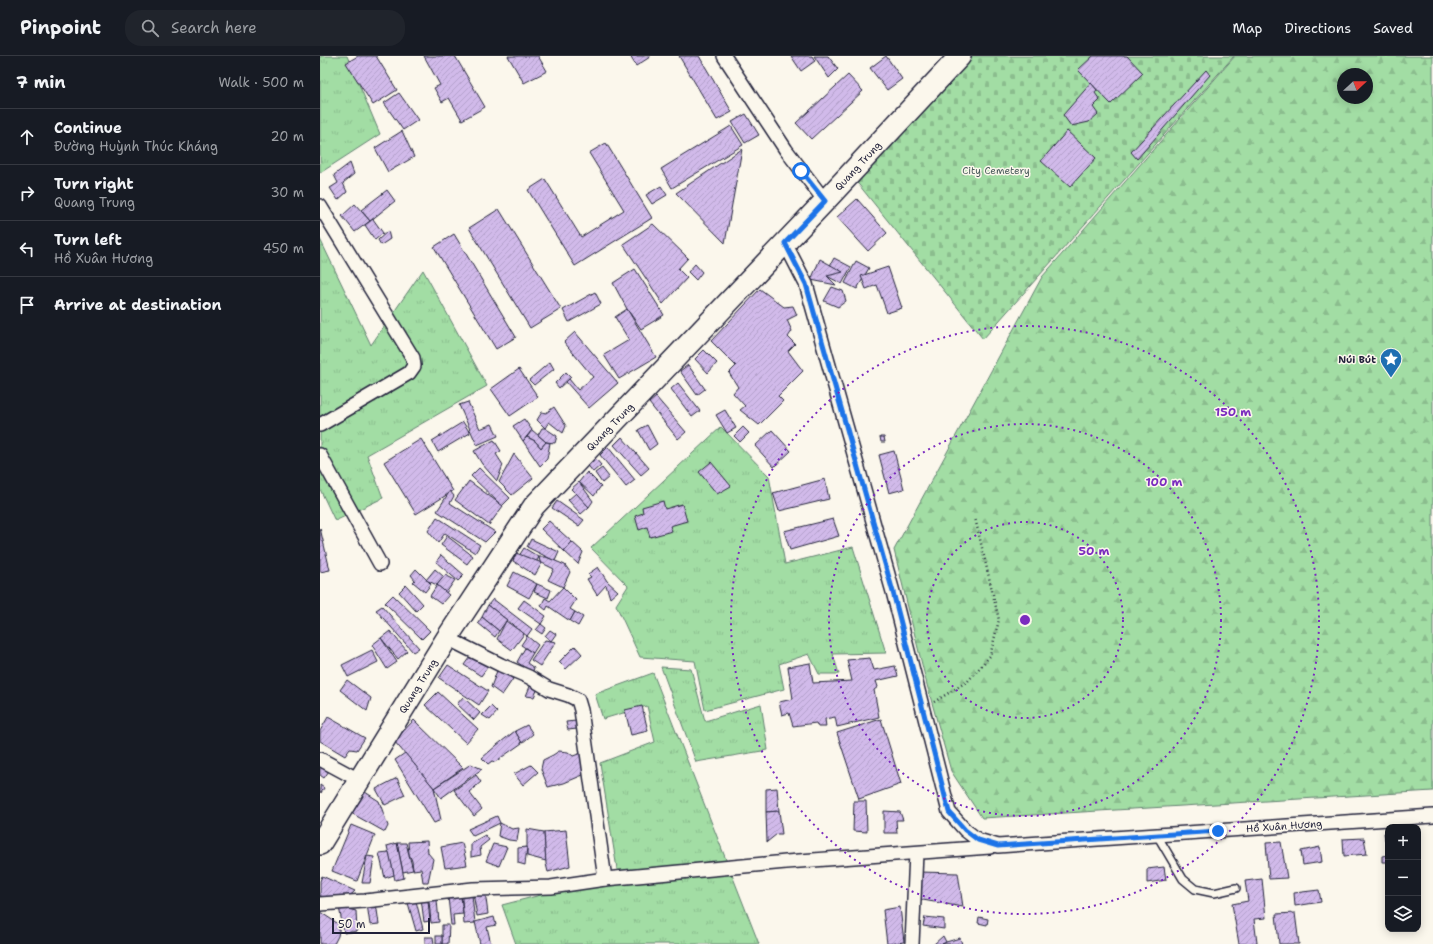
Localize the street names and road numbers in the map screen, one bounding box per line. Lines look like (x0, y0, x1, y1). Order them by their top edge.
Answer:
street label: Quang Trung (832, 139, 884, 193)
street label: Quang Trung (584, 400, 636, 454)
street label: Quang Trung (396, 656, 440, 716)
street label: Hồ Xuân Hương (1245, 817, 1323, 835)

